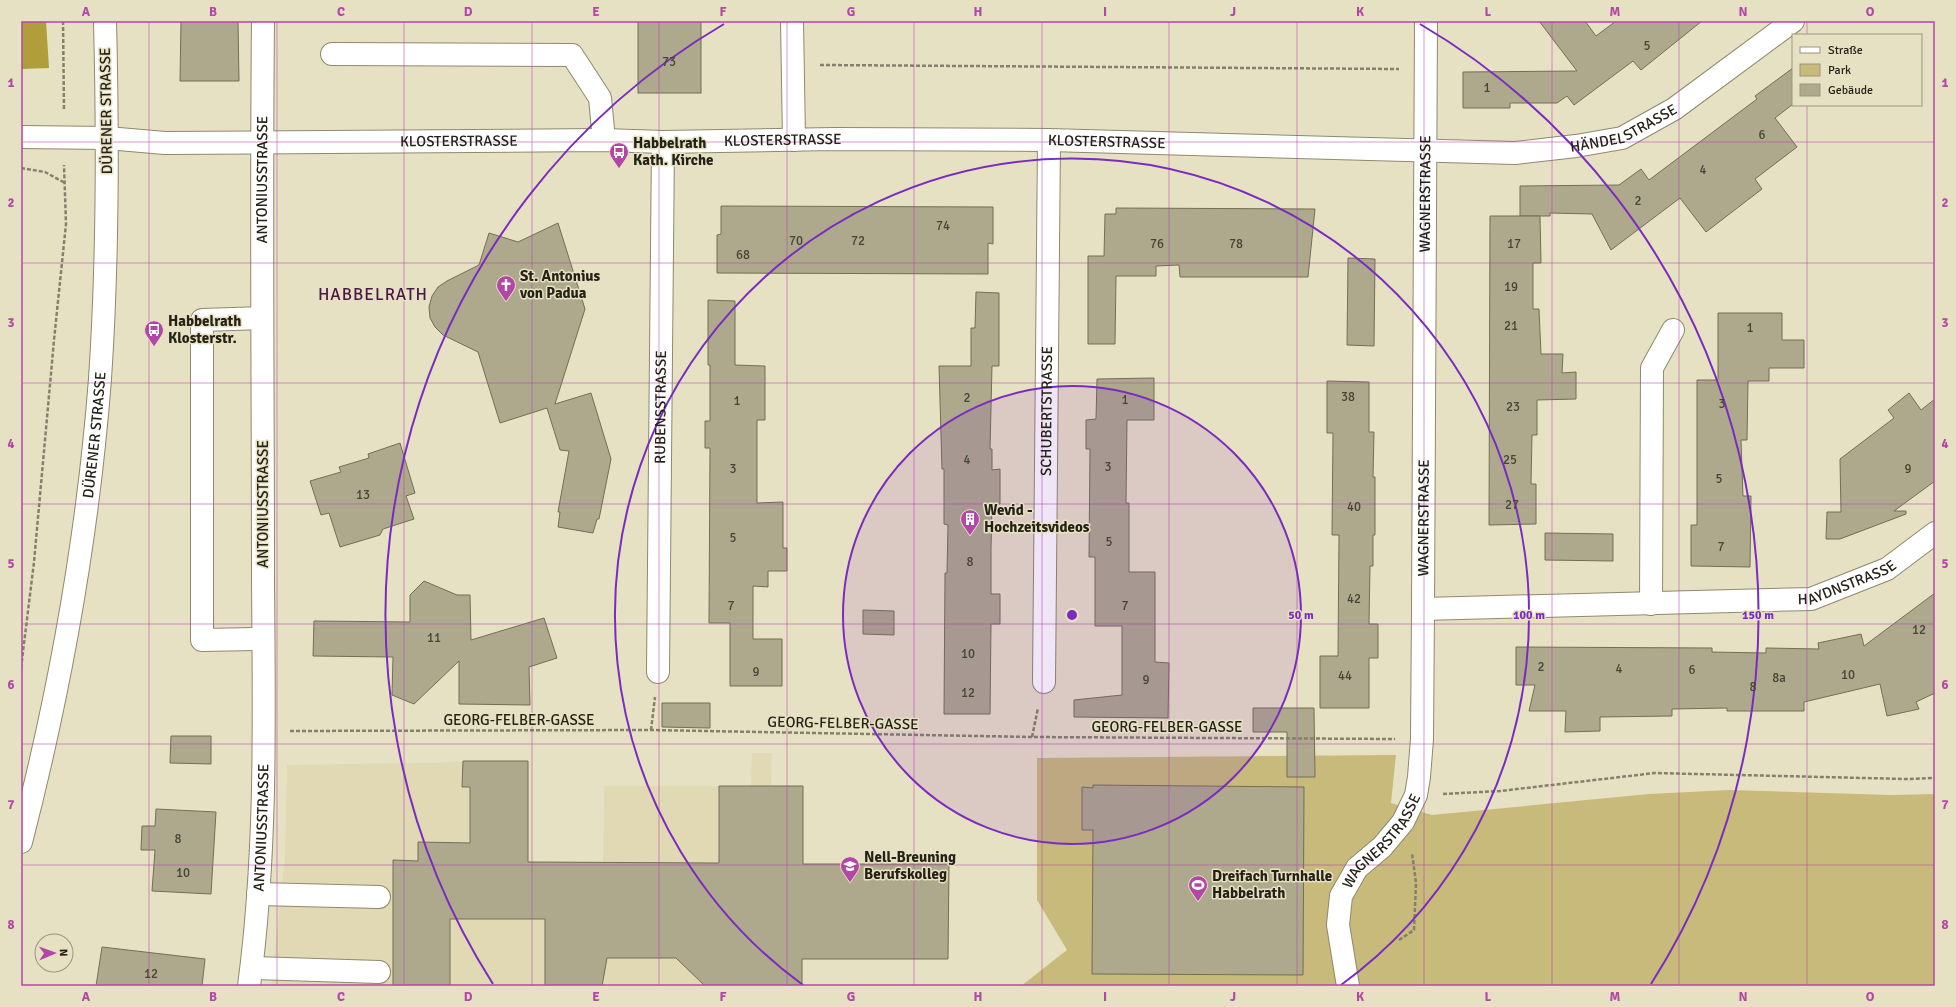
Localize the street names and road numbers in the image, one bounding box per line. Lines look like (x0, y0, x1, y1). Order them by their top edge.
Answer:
street label: DÜRENER STRASSE (96, 47, 116, 175)
street label: HÄNDELSTRASSE (1569, 100, 1680, 156)
street label: ANTONIUSSTRASSE (253, 116, 271, 244)
street label: KLOSTERSTRASSE (724, 130, 842, 150)
street label: KLOSTERSTRASSE (1048, 131, 1166, 152)
street label: KLOSTERSTRASSE (400, 132, 518, 150)
street label: WAGNERSTRASSE (1416, 135, 1434, 253)
street label: SCHUBERTSTRASSE (1037, 346, 1056, 476)
street label: RUBENSSTRASSE (651, 350, 670, 464)
street label: DÜRENER STRASSE (79, 371, 109, 499)
street label: ANTONIUSSTRASSE (254, 440, 272, 568)
street label: WAGNERSTRASSE (1414, 459, 1433, 577)
street label: HAYDNSTRASSE (1797, 556, 1900, 609)
street label: GEORG-FELBER-GASSE (443, 711, 595, 729)
street label: GEORG-FELBER-GASSE (767, 713, 919, 733)
street label: GEORG-FELBER-GASSE (1091, 718, 1243, 736)
street label: ANTONIUSSTRASSE (249, 763, 272, 892)
street label: WAGNERSTRASSE (1338, 791, 1424, 892)

